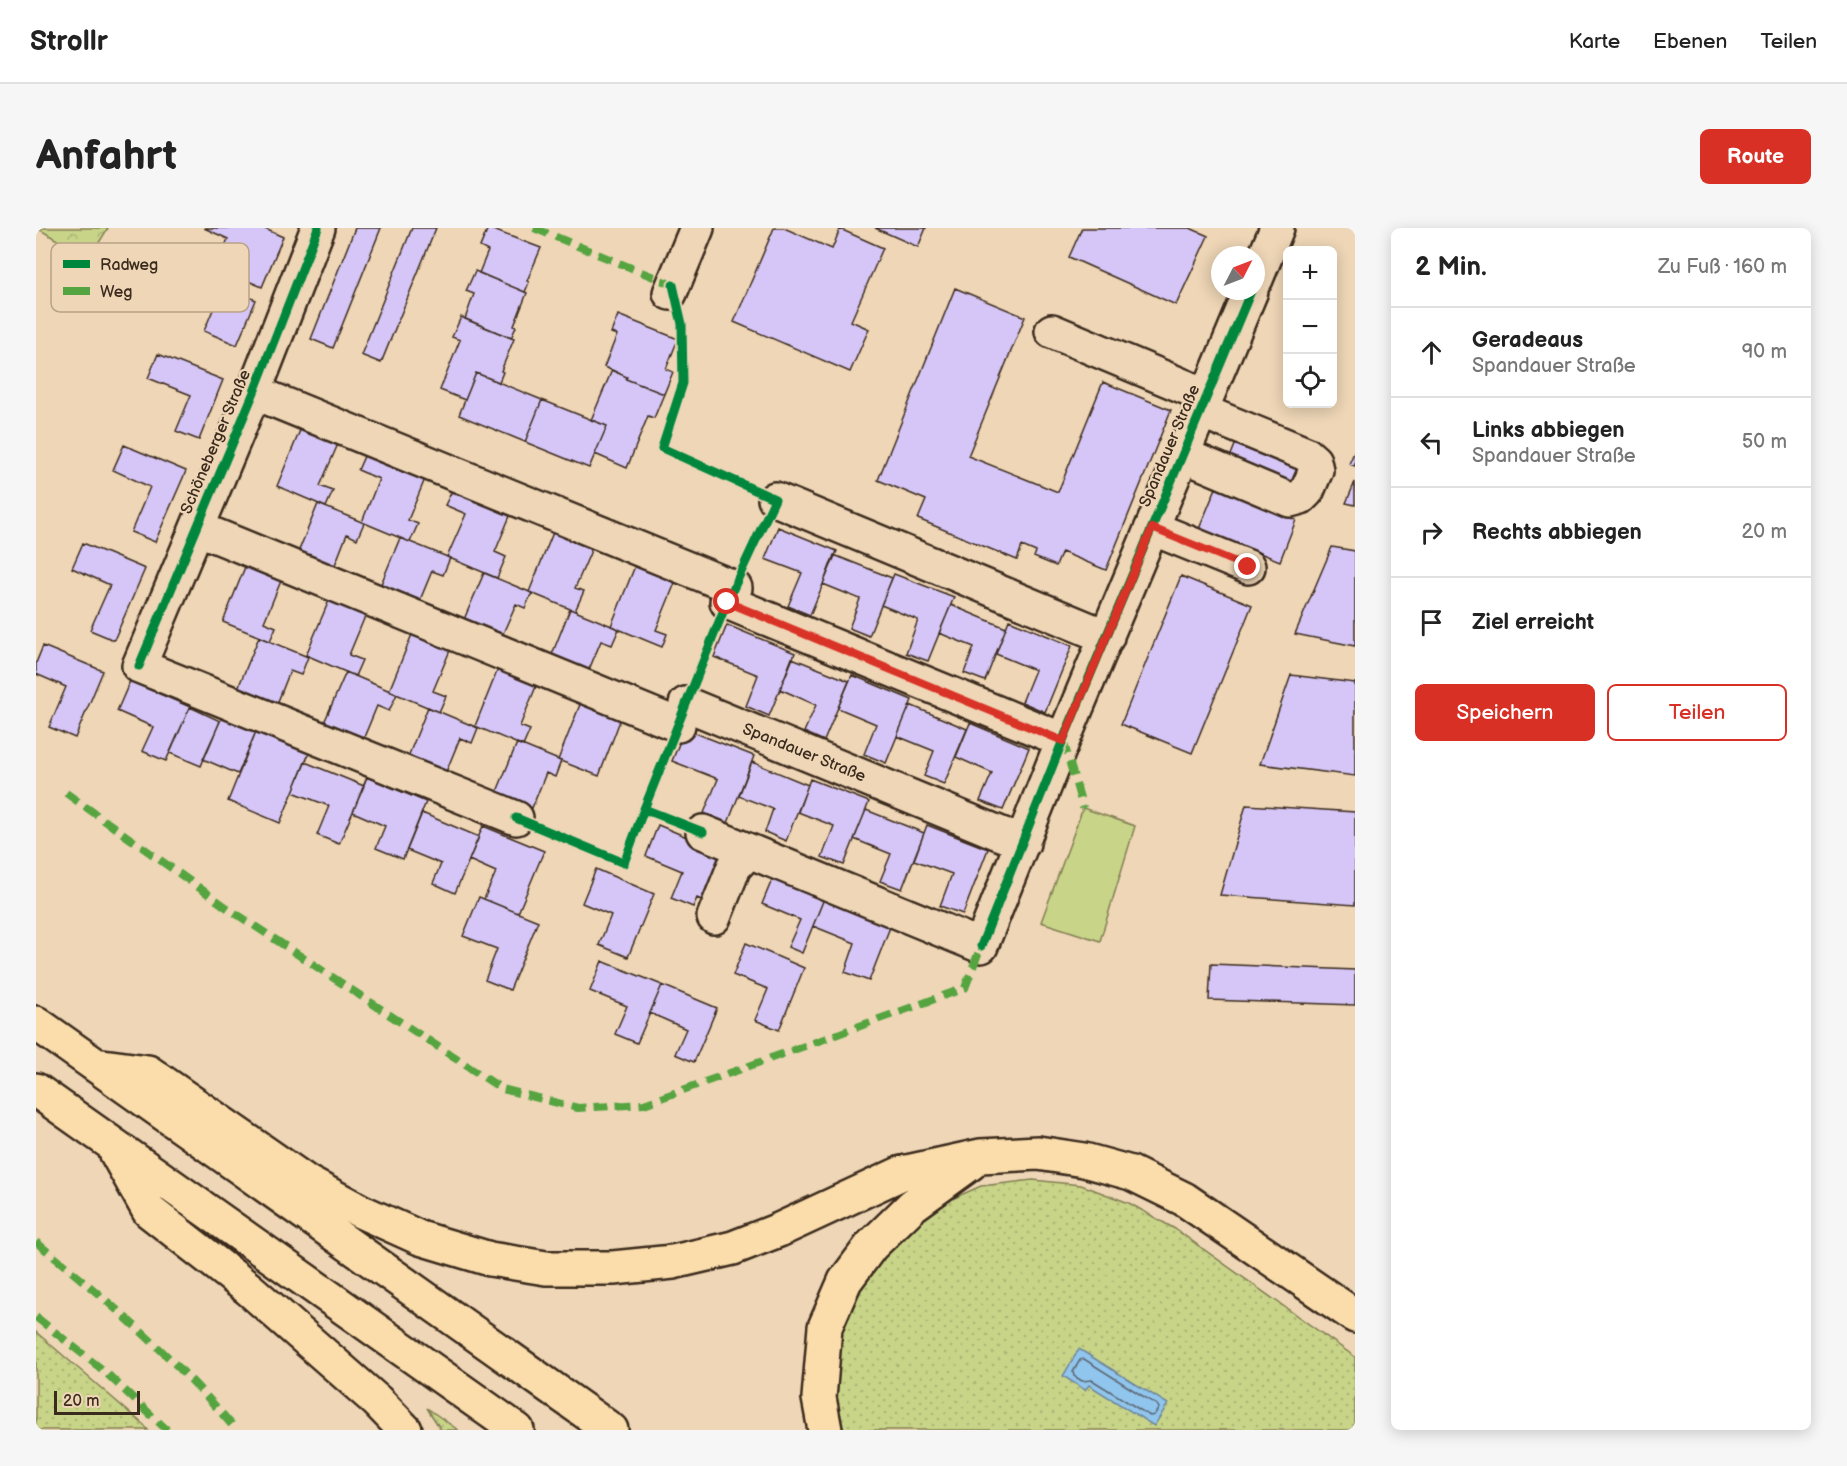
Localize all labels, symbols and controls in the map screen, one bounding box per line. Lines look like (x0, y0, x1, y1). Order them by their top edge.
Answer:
text: Strollr (30, 25, 108, 58)
text: Karte (1569, 29, 1620, 54)
text: Ebenen (1653, 29, 1727, 54)
text: Teilen (1760, 29, 1817, 54)
button: Route (1700, 129, 1811, 184)
text: Anfahrt (36, 131, 177, 182)
legend (51, 243, 249, 312)
north arrow (1211, 246, 1265, 300)
map controls (1283, 246, 1337, 408)
button: + (1283, 246, 1337, 300)
text: 2 Min. (1415, 252, 1487, 283)
text: Zu Fuß · 160 m (1658, 255, 1787, 279)
text: Radweg (100, 256, 158, 275)
text: Weg (100, 283, 132, 302)
button: − (1283, 300, 1337, 354)
text: Geradeaus (1472, 327, 1583, 354)
icon: ahead (1415, 336, 1448, 369)
text: 90 m (1742, 340, 1787, 364)
button: locate (1283, 354, 1337, 408)
text: Spandauer Straße (1472, 354, 1636, 378)
street label: Schöneberger Straße (177, 367, 255, 517)
street label: Spandauer Straße (1136, 382, 1205, 510)
text: Links abbiegen (1472, 417, 1625, 444)
icon: left (1415, 426, 1448, 459)
text: 50 m (1742, 430, 1787, 454)
text: Spandauer Straße (1472, 444, 1636, 468)
icon: right (1415, 516, 1448, 549)
text: Rechts abbiegen (1472, 519, 1642, 546)
text: 20 m (1742, 520, 1787, 544)
route end (1234, 553, 1260, 579)
route start (713, 588, 739, 614)
icon: arrive (1415, 606, 1448, 639)
text: Ziel erreicht (1472, 609, 1594, 636)
button: Speichern (1415, 684, 1595, 741)
button: Teilen (1607, 684, 1787, 741)
street label: Spandauer Straße (740, 720, 869, 787)
scale bar (54, 1388, 140, 1416)
text: 20 m (63, 1392, 99, 1411)

